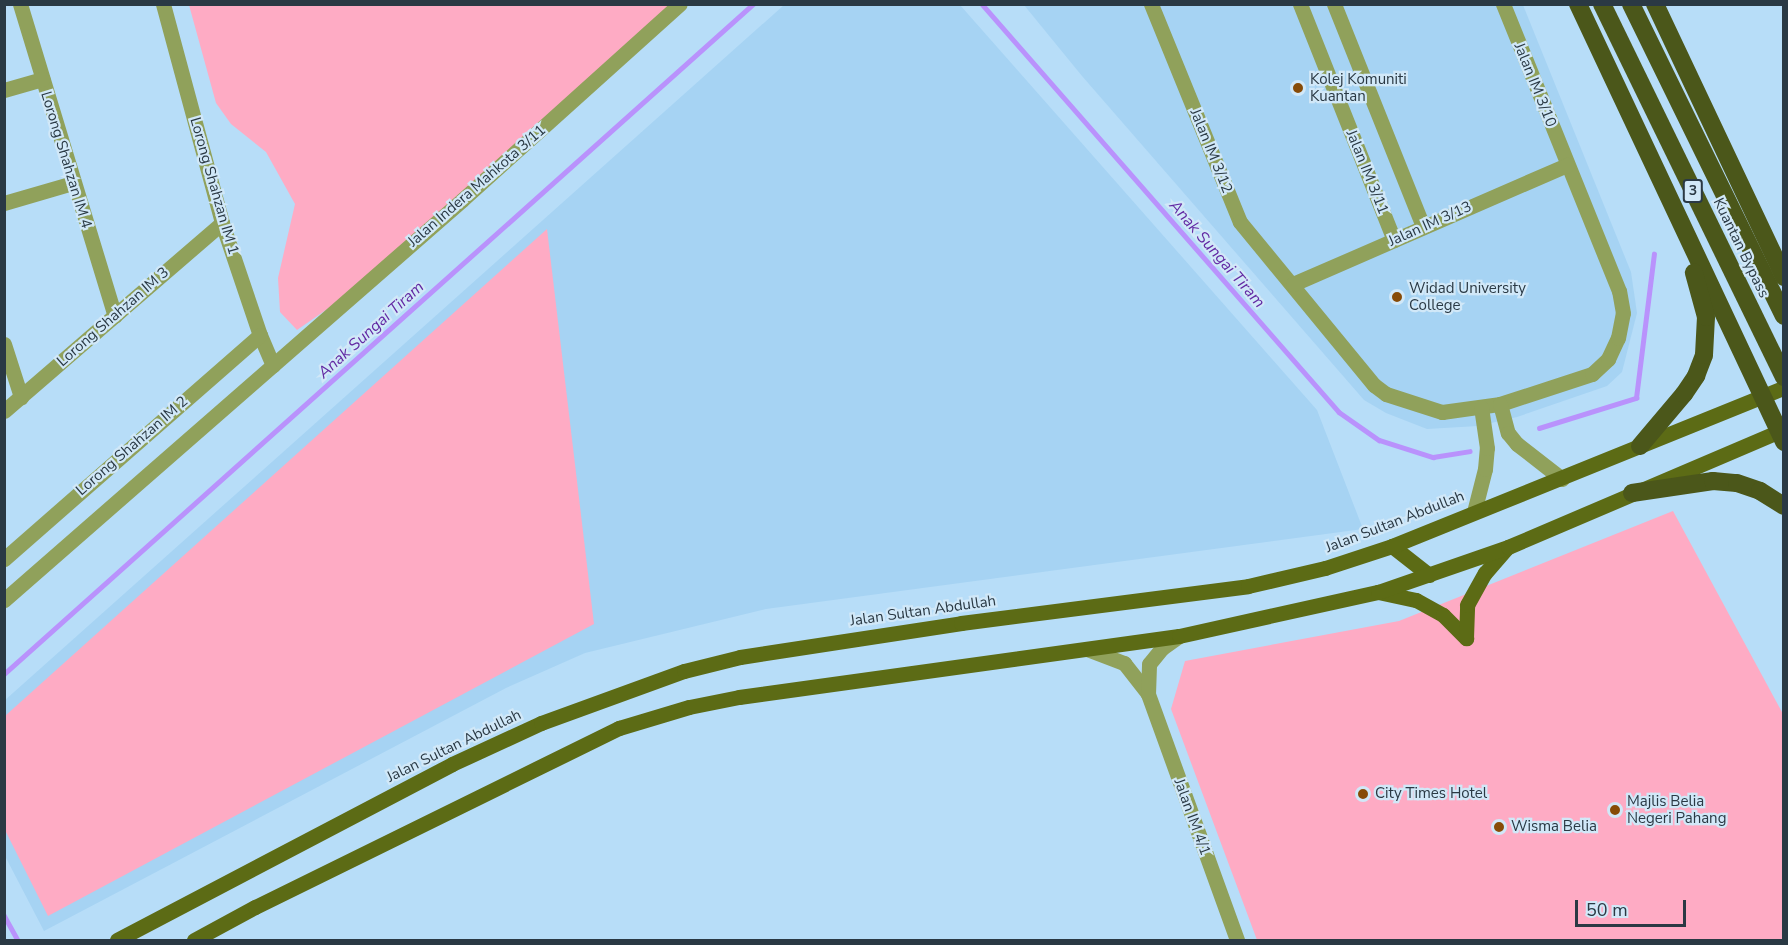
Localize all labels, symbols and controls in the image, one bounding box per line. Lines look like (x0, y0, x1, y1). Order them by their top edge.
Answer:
street label: Jalan IM 3/10 (1510, 40, 1560, 130)
place label: Kolej Komuniti Kuantan (1310, 70, 1407, 105)
marker: Kolej Komuniti Kuantan (1291, 81, 1305, 95)
street label: Lorong Shahzan IM 4 (37, 89, 95, 231)
street label: Jalan IM 3/12 (1186, 106, 1236, 196)
street label: Lorong Shahzan IM 1 (186, 115, 242, 257)
street label: Jalan Indera Mahkota 3/11 (404, 121, 550, 251)
street label: Jalan IM 3/11 (1342, 127, 1392, 217)
road number: 3 (1682, 180, 1704, 202)
street label: Kuantan Bypass (1709, 195, 1773, 301)
water label: Anak Sungai Tiram (1165, 196, 1269, 312)
street label: Jalan IM 3/13 (1386, 198, 1474, 250)
street label: Lorong Shahzan IM 3 (53, 264, 173, 370)
water label: Anak Sungai Tiram (314, 277, 428, 383)
place label: Widad University College (1409, 279, 1526, 314)
marker: Widad University College (1390, 290, 1404, 304)
street label: Lorong Shahzan IM 2 (72, 393, 192, 499)
street label: Jalan Sultan Abdullah (1323, 487, 1467, 557)
street label: Jalan Sultan Abdullah (849, 592, 997, 630)
street label: Jalan Sultan Abdullah (384, 706, 524, 786)
street label: Jalan IM 4/1 (1170, 776, 1214, 858)
place label: City Times Hotel (1375, 785, 1487, 803)
marker: City Times Hotel (1356, 787, 1370, 801)
place label: Majlis Belia Negeri Pahang (1627, 792, 1726, 827)
marker: Majlis Belia Negeri Pahang (1608, 803, 1622, 817)
place label: Wisma Belia (1511, 818, 1597, 836)
marker: Wisma Belia (1492, 820, 1506, 834)
scale bar (1578, 888, 1689, 926)
text: 50 m (1586, 898, 1628, 922)

